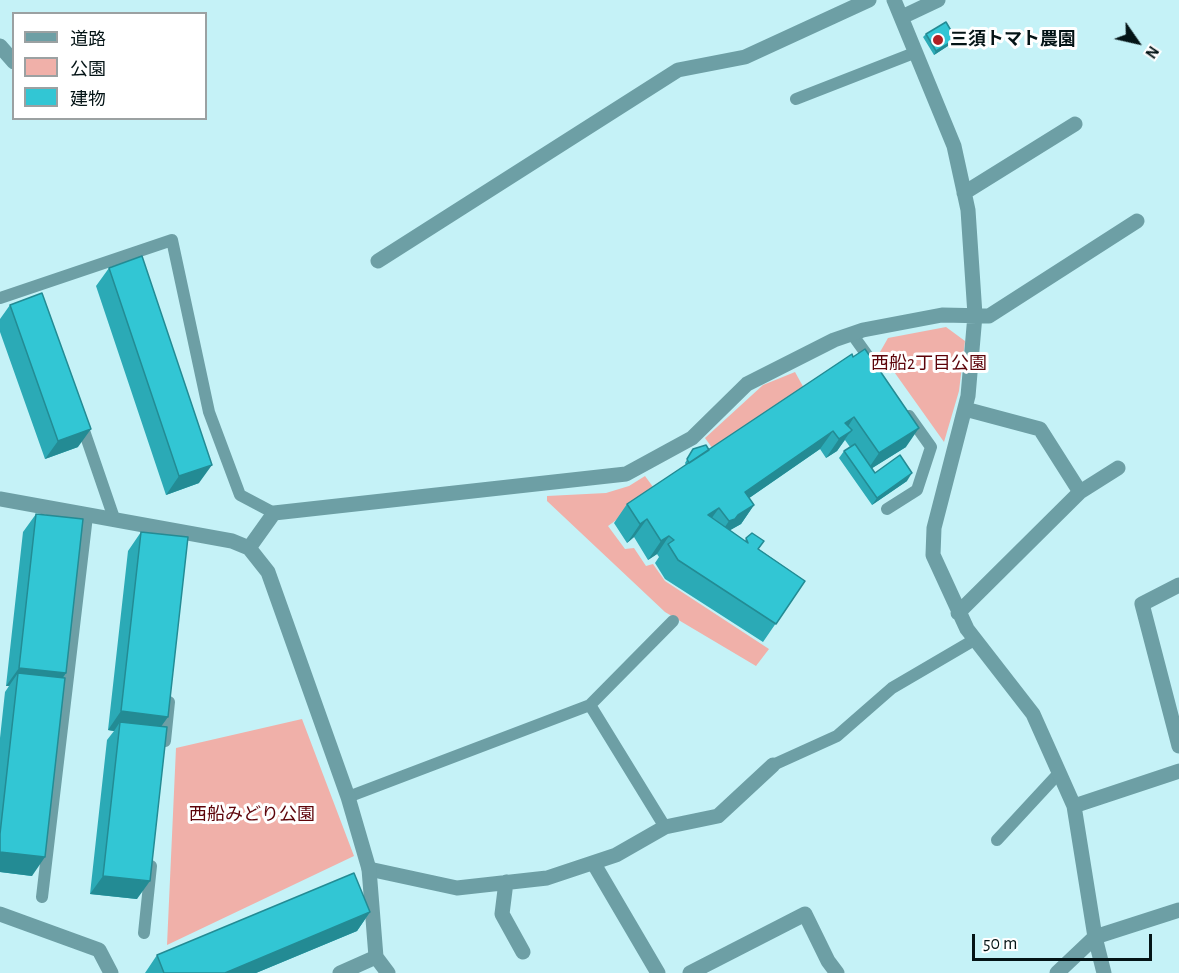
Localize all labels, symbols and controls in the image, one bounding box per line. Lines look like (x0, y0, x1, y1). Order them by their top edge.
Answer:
legend (12, 12, 207, 120)
north arrow (1107, 12, 1167, 72)
place label: 三須トマト農園 (950, 29, 1076, 51)
text: 道路 (70, 31, 106, 49)
marker: 三須トマト農園 (931, 33, 945, 47)
text: N (1142, 43, 1162, 61)
text: 公園 (70, 61, 106, 79)
text: 建物 (70, 91, 106, 109)
park label: 西船2丁目公園 (871, 353, 987, 375)
park label: 西船みどり公園 (189, 804, 315, 826)
scale bar (975, 922, 1155, 960)
text: 50 m (983, 935, 1017, 953)

